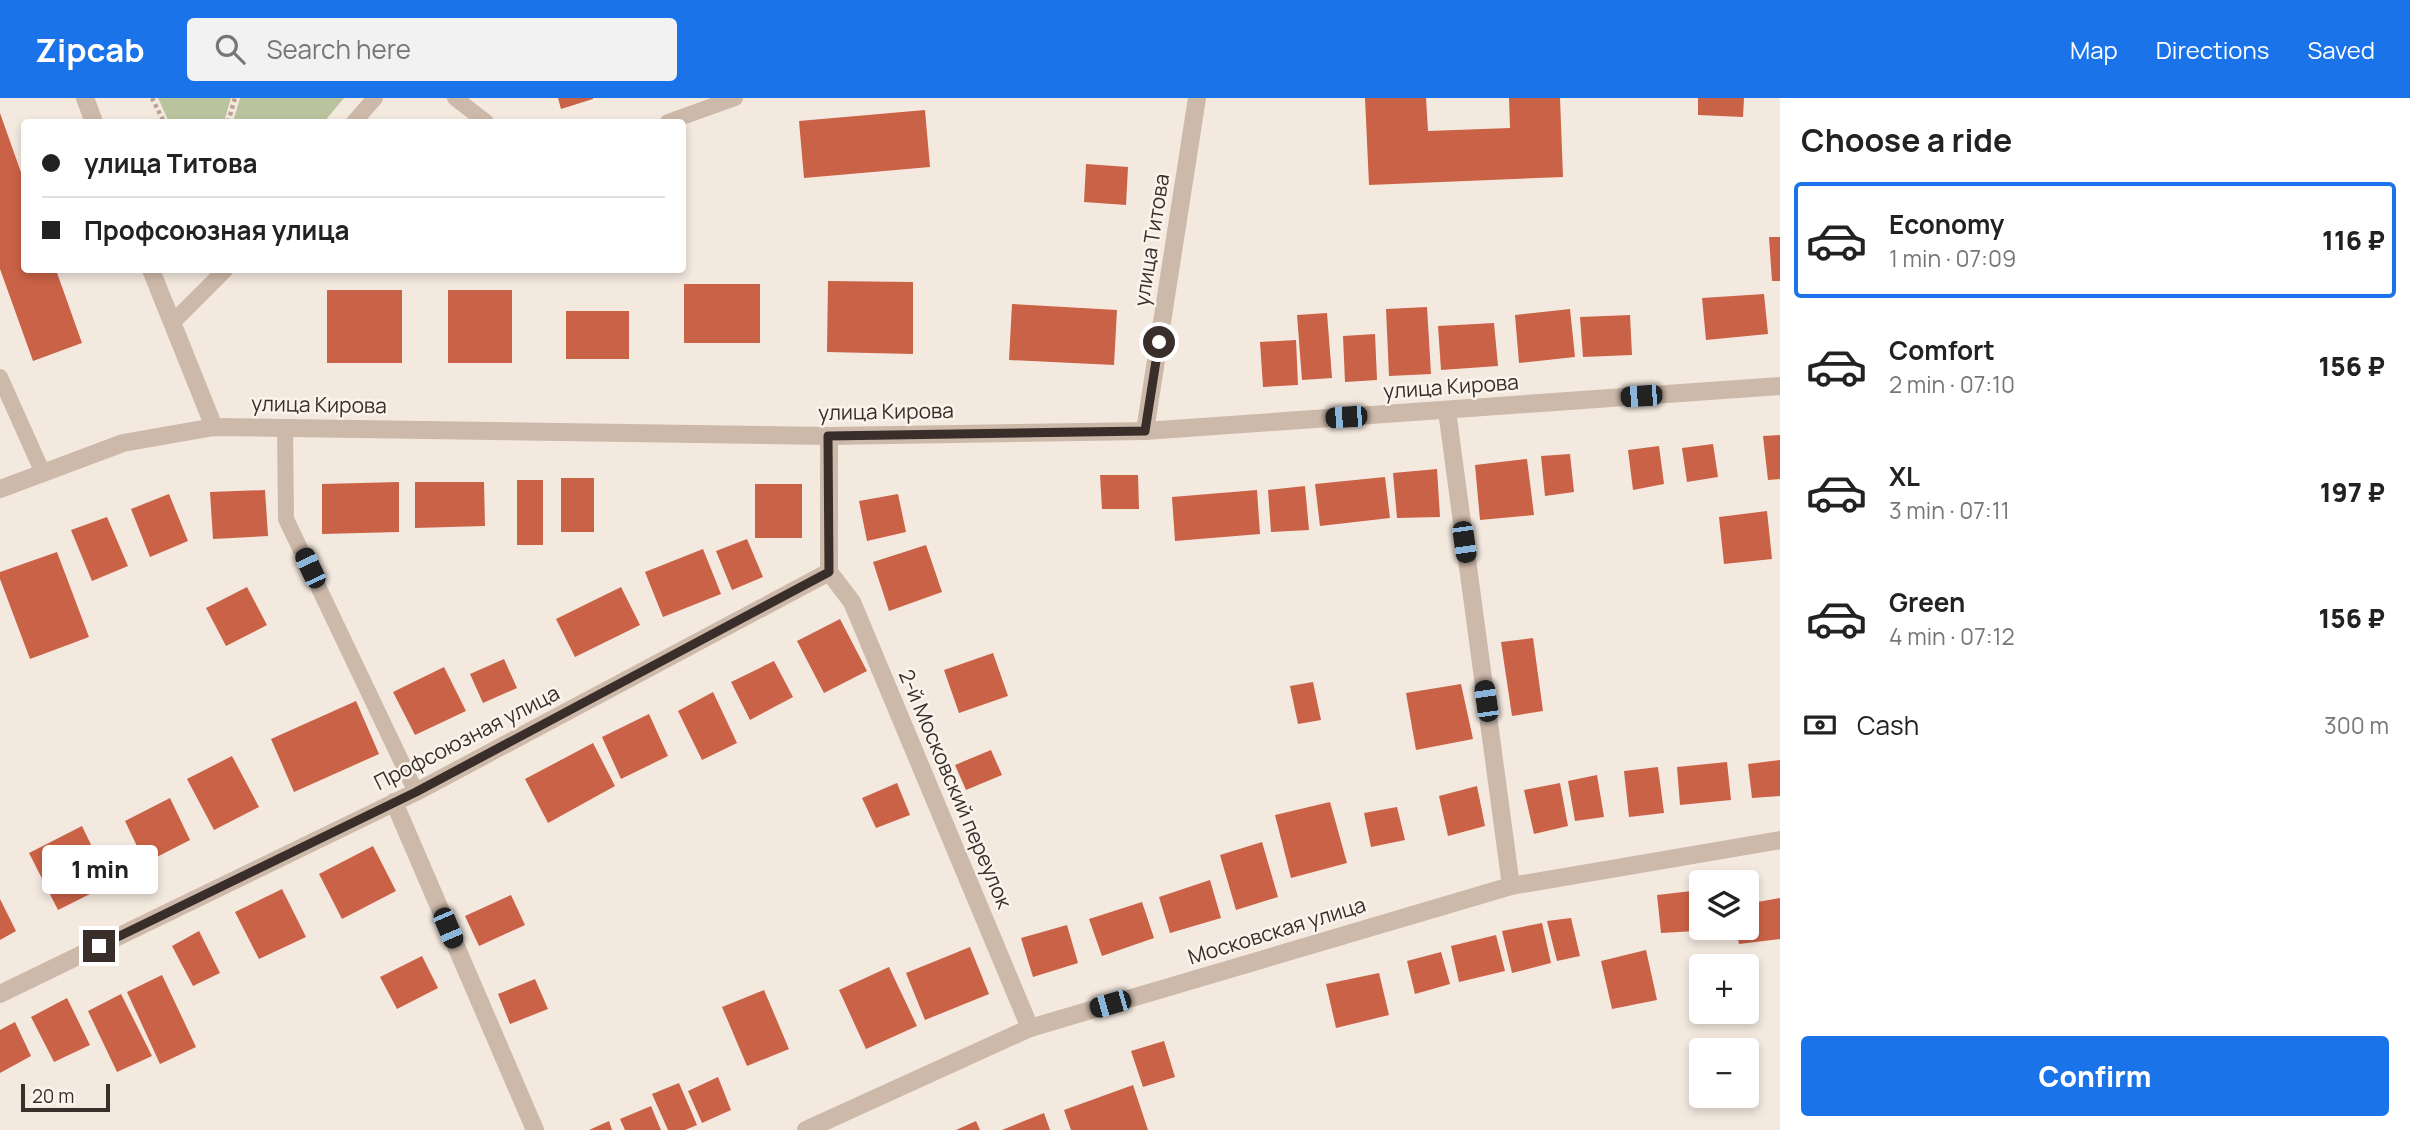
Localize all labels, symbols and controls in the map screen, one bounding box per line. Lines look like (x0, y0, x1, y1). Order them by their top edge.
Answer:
search box (187, 18, 677, 81)
text: Zipcab (35, 27, 145, 72)
icon: search (211, 30, 249, 68)
text: Search here (267, 31, 411, 67)
text: Map (2070, 33, 2118, 66)
text: Directions (2156, 33, 2269, 66)
text: Saved (2307, 33, 2375, 66)
text: Choose a ride (1801, 118, 2012, 162)
text: улица Титова (84, 145, 257, 181)
street label: улица Титова (1127, 172, 1175, 308)
text: Economy (1889, 206, 2004, 242)
icon: car (1805, 209, 1868, 272)
text: Профсоюзная улица (84, 212, 349, 248)
text: 116 ₽ (2322, 222, 2385, 258)
text: 1 min · 07:09 (1889, 242, 2016, 274)
route start (1143, 326, 1175, 358)
text: Comfort (1889, 332, 1995, 368)
icon: car (1805, 335, 1868, 398)
text: 156 ₽ (2319, 348, 2385, 384)
street label: улица Кирова (1382, 367, 1520, 405)
text: 2 min · 07:10 (1889, 368, 2015, 400)
car (1620, 384, 1663, 408)
street label: улица Кирова (251, 389, 387, 419)
street label: улица Кирова (818, 396, 954, 426)
car (1325, 405, 1368, 429)
text: XL (1889, 458, 1920, 494)
icon: car (1805, 461, 1868, 524)
text: 197 ₽ (2320, 474, 2385, 510)
text: 3 min · 07:11 (1889, 494, 2010, 526)
car (1451, 520, 1478, 564)
car (292, 545, 329, 591)
text: Green (1889, 584, 1965, 620)
icon: car (1805, 587, 1868, 650)
text: 156 ₽ (2319, 600, 2385, 636)
text: 4 min · 07:12 (1889, 620, 2015, 652)
street label: 2-й Московский переулок (893, 665, 1019, 913)
street label: Профсоюзная улица (369, 678, 564, 796)
car (1473, 679, 1500, 723)
icon: cash (1801, 706, 1839, 744)
text: Cash (1857, 707, 1919, 743)
text: 300 m (2324, 709, 2389, 741)
callout: 1 min (41, 844, 157, 894)
text: 1 min (71, 853, 129, 885)
map controls (1689, 870, 1759, 1108)
button: layers (1689, 870, 1759, 940)
street label: Московская улица (1184, 890, 1369, 970)
car (431, 905, 466, 951)
route end (83, 930, 115, 962)
button: + (1689, 954, 1759, 1024)
car (1087, 988, 1134, 1020)
button: Confirm (1801, 1036, 2389, 1116)
button: − (1689, 1038, 1759, 1108)
scale bar (21, 1081, 110, 1113)
text: 20 m (32, 1083, 74, 1109)

